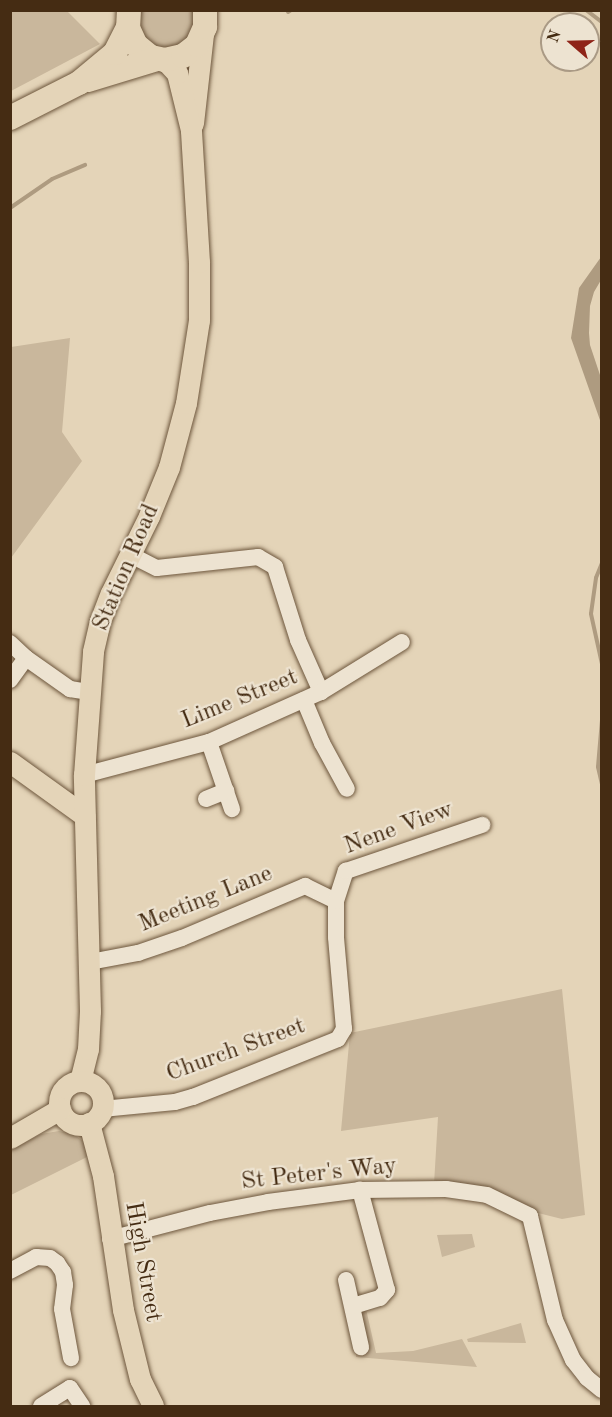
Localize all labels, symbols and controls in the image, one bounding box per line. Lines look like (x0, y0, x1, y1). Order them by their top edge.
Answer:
north arrow (540, 12, 600, 72)
text: N (545, 28, 565, 45)
street label: Station Road (87, 500, 167, 636)
street label: Lime Street (178, 664, 302, 736)
street label: Nene View (341, 796, 457, 862)
street label: Meeting Lane (135, 860, 277, 940)
street label: Church Street (163, 1013, 309, 1089)
street label: St Peter's Way (240, 1153, 398, 1197)
street label: High Street (117, 1200, 167, 1324)

